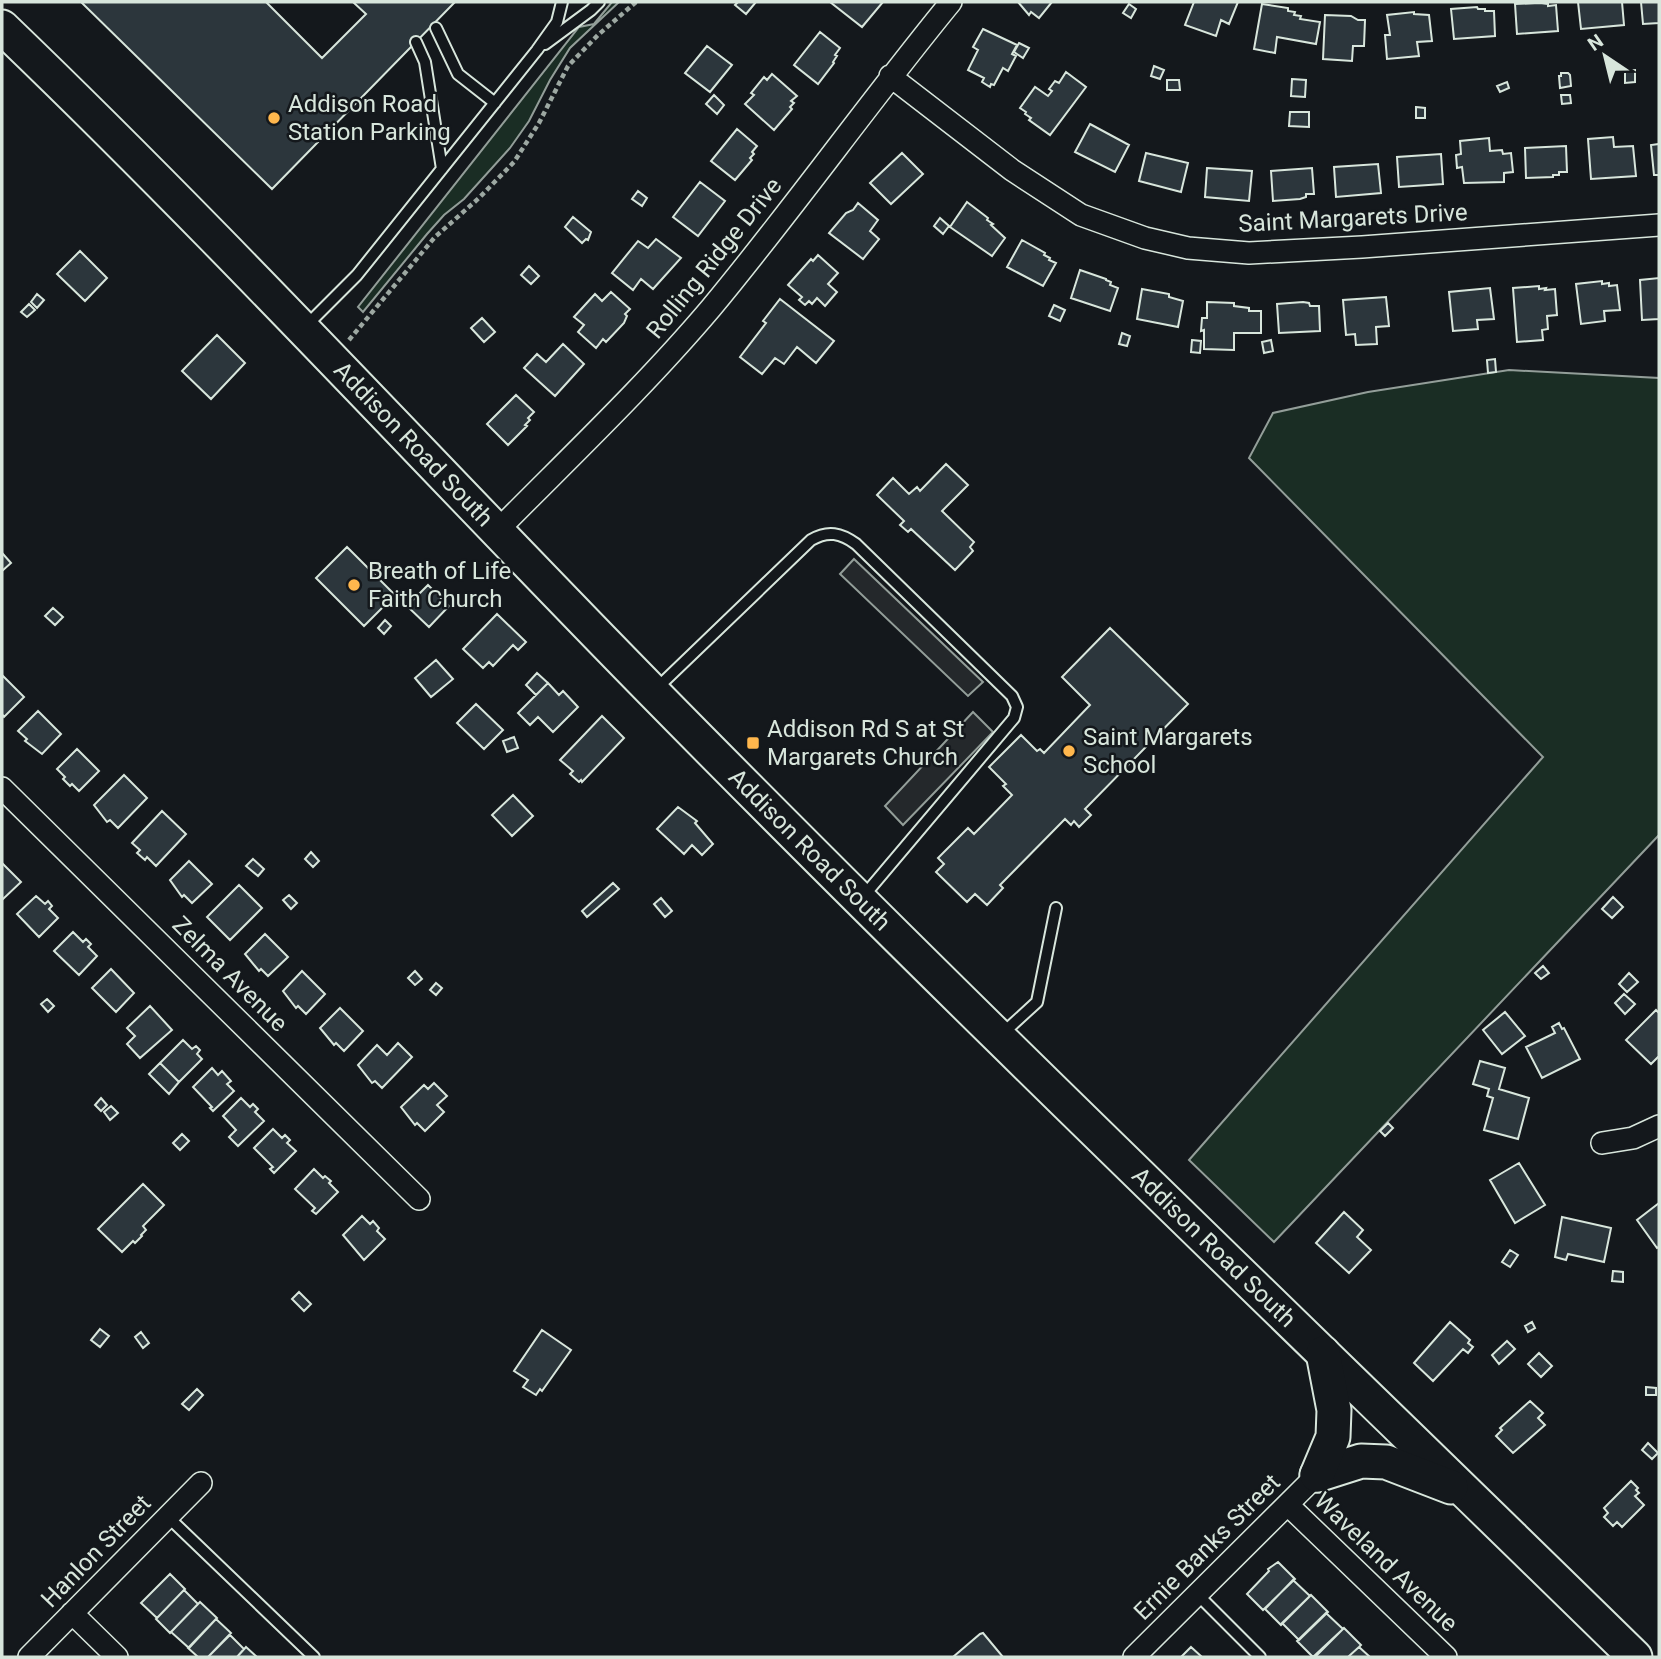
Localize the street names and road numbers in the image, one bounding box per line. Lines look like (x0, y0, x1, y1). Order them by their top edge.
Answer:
street label: Rolling Ridge Drive (641, 172, 787, 344)
street label: Saint Margarets Drive (1238, 198, 1468, 238)
street label: Addison Road South (328, 356, 499, 532)
street label: Addison Road South (723, 763, 896, 936)
street label: Zelma Avenue (167, 911, 293, 1037)
street label: Addison Road South (1126, 1162, 1302, 1333)
street label: Ernie Banks Street (1128, 1468, 1286, 1626)
street label: Waveland Avenue (1309, 1487, 1463, 1637)
street label: Hanlon Street (35, 1489, 157, 1613)

